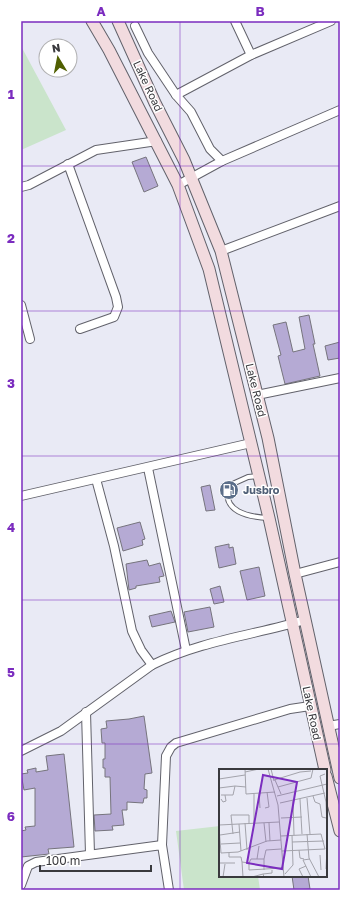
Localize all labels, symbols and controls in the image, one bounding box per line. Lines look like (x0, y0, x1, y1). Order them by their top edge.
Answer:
text: A (96, 3, 106, 19)
text: B (255, 3, 265, 19)
north arrow (38, 38, 78, 78)
text: N (51, 41, 61, 55)
street label: Lake Road (131, 58, 166, 113)
text: 1 (8, 86, 15, 102)
text: 2 (7, 230, 15, 246)
street label: Lake Road (244, 362, 269, 418)
text: 3 (7, 375, 15, 391)
fuel station icon: Jusbro (218, 479, 240, 501)
place label: Jusbro (243, 483, 280, 496)
text: 4 (7, 519, 15, 535)
text: 5 (7, 664, 15, 680)
street label: Lake Road (300, 685, 325, 741)
inset map (219, 769, 327, 877)
text: 6 (7, 808, 15, 824)
scale bar (40, 847, 151, 873)
text: 100 m (46, 853, 80, 868)

